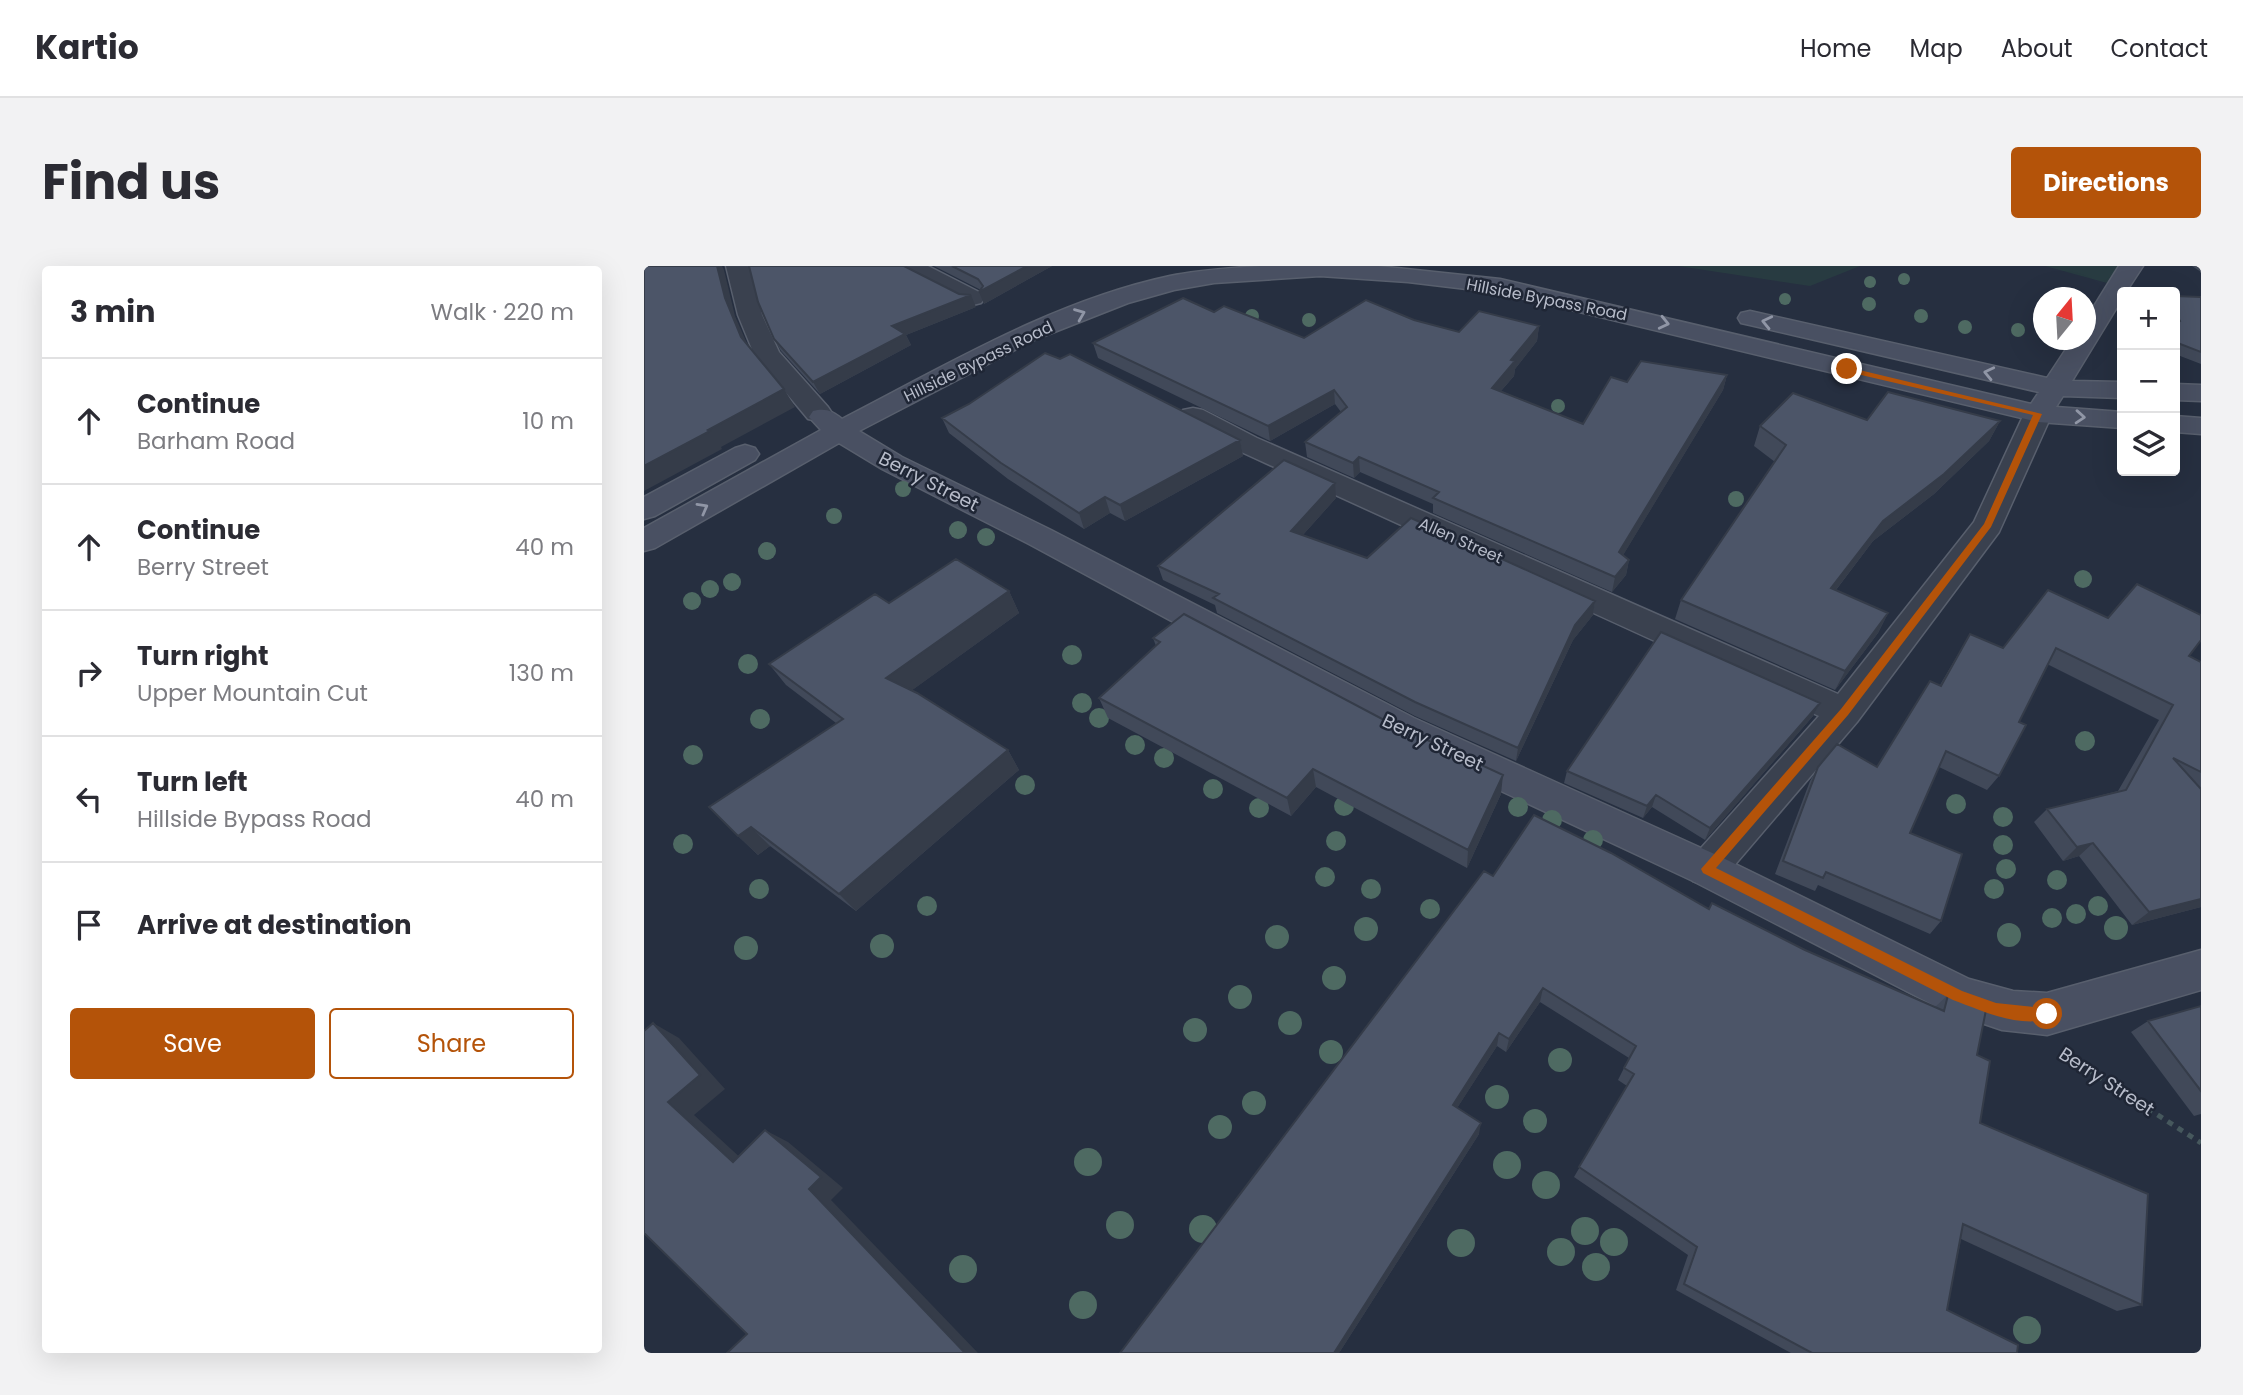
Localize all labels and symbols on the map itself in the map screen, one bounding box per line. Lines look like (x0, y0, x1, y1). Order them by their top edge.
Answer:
street label: Hillside Bypass Road (1465, 273, 1629, 326)
north arrow (2033, 287, 2096, 350)
one-way arrow (1073, 308, 1085, 322)
street label: Hillside Bypass Road (900, 315, 1057, 408)
one-way arrow (1658, 315, 1670, 329)
one-way arrow (1762, 316, 1774, 330)
route end (1831, 353, 1862, 384)
one-way arrow (1983, 367, 1995, 381)
one-way arrow (2075, 409, 2086, 424)
street label: Berry Street (874, 445, 984, 518)
one-way arrow (696, 503, 709, 516)
street label: Allen Street (1415, 512, 1507, 569)
street label: Berry Street (1378, 707, 1488, 778)
route start (2031, 998, 2062, 1029)
street label: Berry Street (2054, 1040, 2160, 1122)

